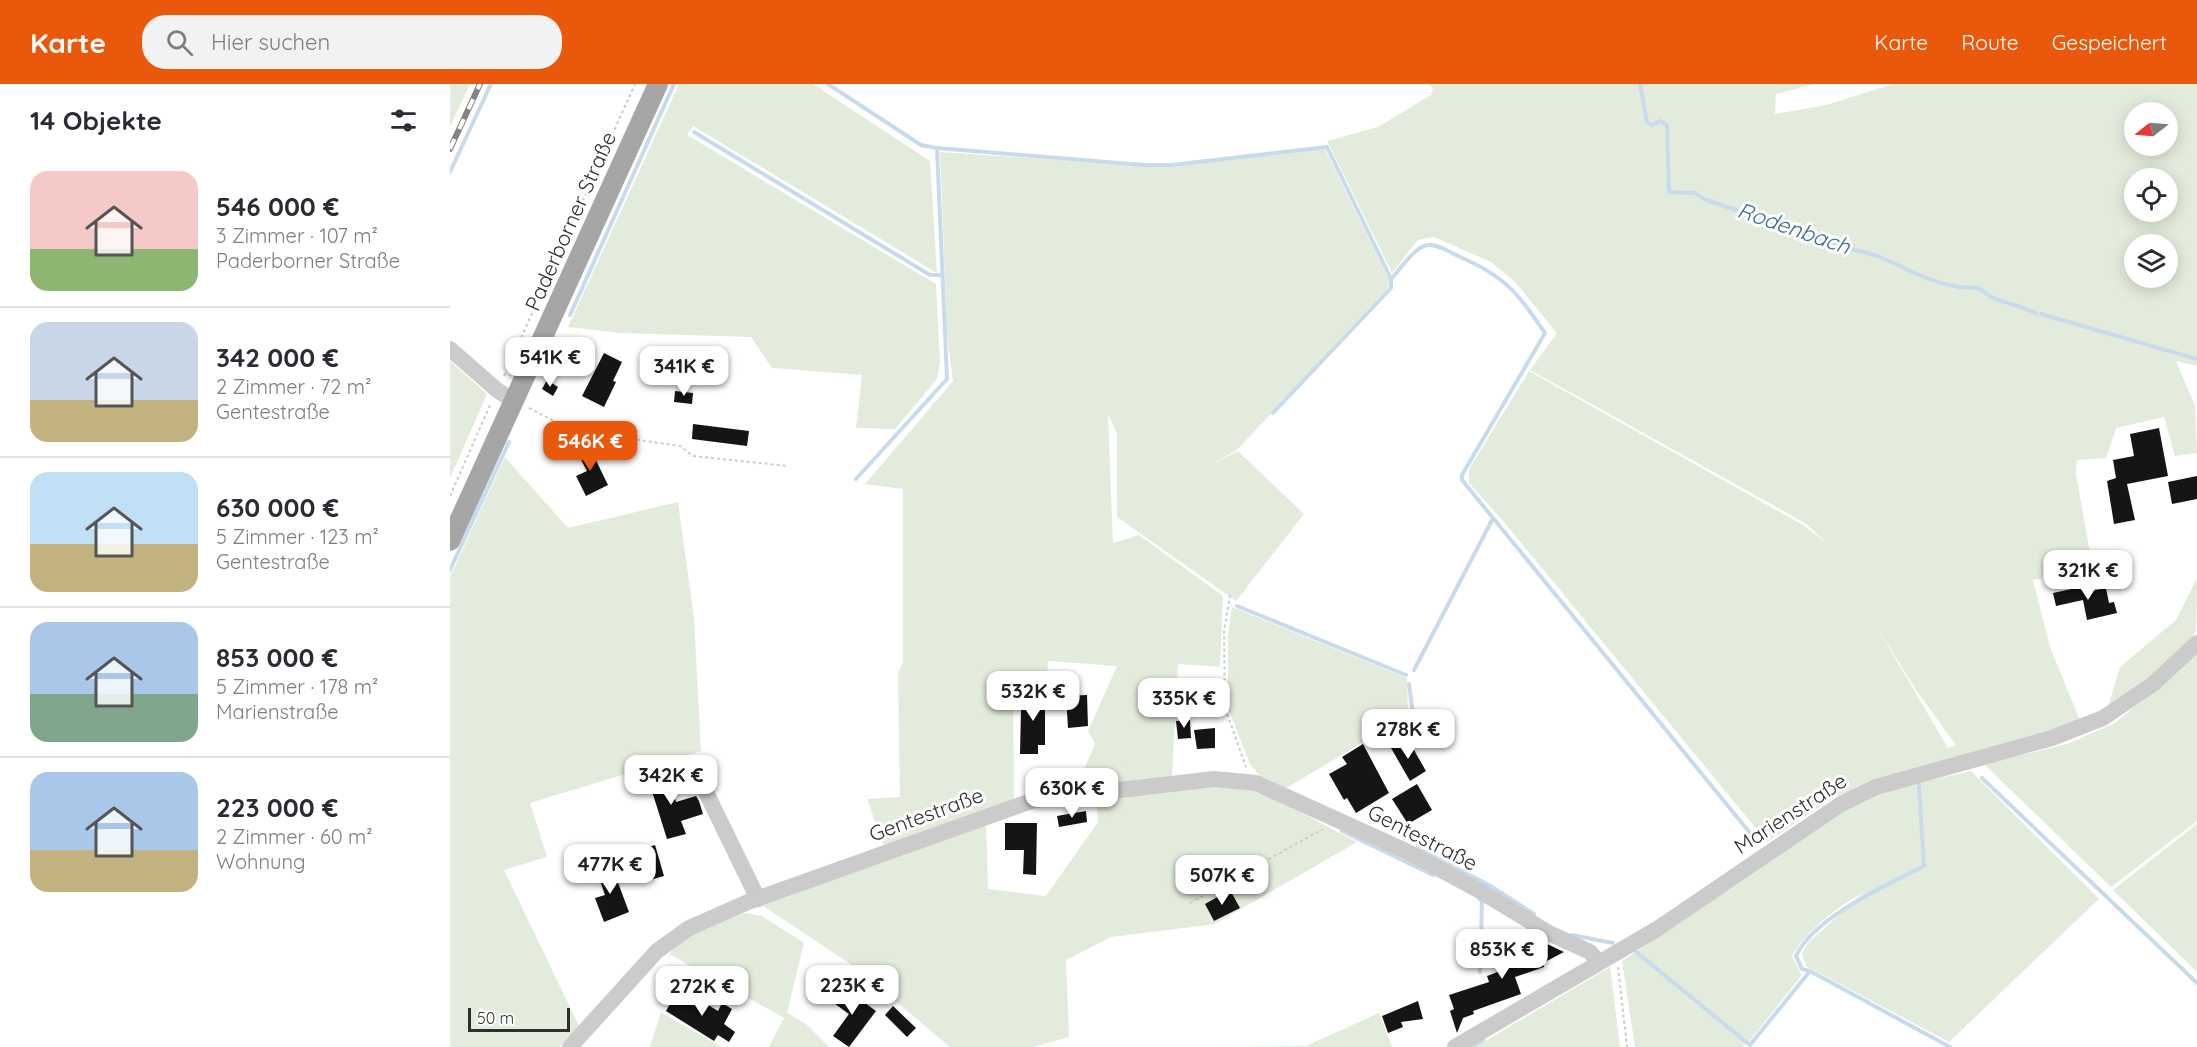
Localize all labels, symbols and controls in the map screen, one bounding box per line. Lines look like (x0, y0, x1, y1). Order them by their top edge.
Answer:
search box (142, 15, 562, 69)
text: Karte (30, 25, 106, 60)
icon: search (163, 26, 196, 59)
text: Hier suchen (211, 28, 330, 56)
text: Karte (1874, 29, 1928, 55)
text: Route (1961, 29, 2019, 55)
text: Gespeichert (2052, 29, 2167, 55)
north arrow (2124, 102, 2178, 156)
map controls (2124, 102, 2178, 288)
text: 14 Objekte (30, 104, 162, 137)
icon: filters (387, 104, 420, 137)
street label: Paderborner Straße (519, 127, 621, 315)
button: locate (2124, 168, 2178, 222)
text: 546 000 € (216, 190, 339, 223)
icon: home (78, 195, 150, 267)
water label: Rodenbach (1734, 196, 1854, 260)
text: 3 Zimmer · 107 m² (216, 223, 378, 248)
button: layers (2124, 234, 2178, 288)
text: Paderborner Straße (216, 248, 400, 273)
pin: 541K € (501, 337, 599, 388)
text: 342 000 € (216, 341, 339, 374)
text: 541K € (519, 344, 581, 369)
icon: home (78, 346, 150, 418)
pin: 341K € (635, 346, 733, 397)
text: 341K € (654, 353, 714, 378)
text: 2 Zimmer · 72 m² (216, 374, 371, 399)
text: Gentestraße (216, 399, 330, 424)
pin: 546K € (541, 421, 639, 472)
text: 546K € (557, 428, 623, 453)
text: 630 000 € (216, 491, 339, 524)
icon: home (78, 496, 150, 568)
text: 5 Zimmer · 123 m² (216, 524, 379, 549)
text: Gentestraße (216, 549, 330, 574)
pin: 321K € (2039, 550, 2137, 601)
text: 321K € (2057, 557, 2119, 582)
text: 853 000 € (216, 641, 338, 674)
icon: home (78, 646, 150, 718)
pin: 532K € (984, 671, 1082, 722)
text: 5 Zimmer · 178 m² (216, 674, 378, 699)
text: 532K € (1001, 678, 1065, 703)
pin: 335K € (1135, 678, 1233, 729)
text: 335K € (1152, 685, 1216, 710)
text: Marienstraße (216, 699, 339, 724)
pin: 278K € (1359, 709, 1457, 760)
text: 278K € (1376, 716, 1440, 741)
pin: 342K € (622, 755, 720, 806)
text: 342K € (638, 762, 704, 787)
street label: Marienstraße (1729, 767, 1851, 859)
pin: 630K € (1023, 768, 1121, 819)
text: 630K € (1039, 775, 1105, 800)
street label: Gentestraße (865, 781, 987, 847)
text: 223 000 € (216, 791, 338, 824)
icon: home (78, 796, 150, 868)
street label: Gentestraße (1364, 798, 1482, 876)
text: 2 Zimmer · 60 m² (216, 824, 373, 849)
pin: 477K € (561, 844, 659, 895)
text: Wohnung (216, 849, 305, 874)
text: 477K € (578, 851, 642, 876)
pin: 507K € (1173, 855, 1271, 906)
text: 507K € (1189, 862, 1255, 887)
pin: 853K € (1453, 929, 1551, 980)
text: 853K € (1470, 936, 1534, 961)
pin: 223K € (803, 965, 901, 1016)
pin: 272K € (653, 966, 751, 1017)
text: 223K € (820, 972, 884, 997)
text: 272K € (670, 973, 734, 998)
scale bar (468, 1005, 570, 1032)
text: 50 m (477, 1008, 514, 1028)

